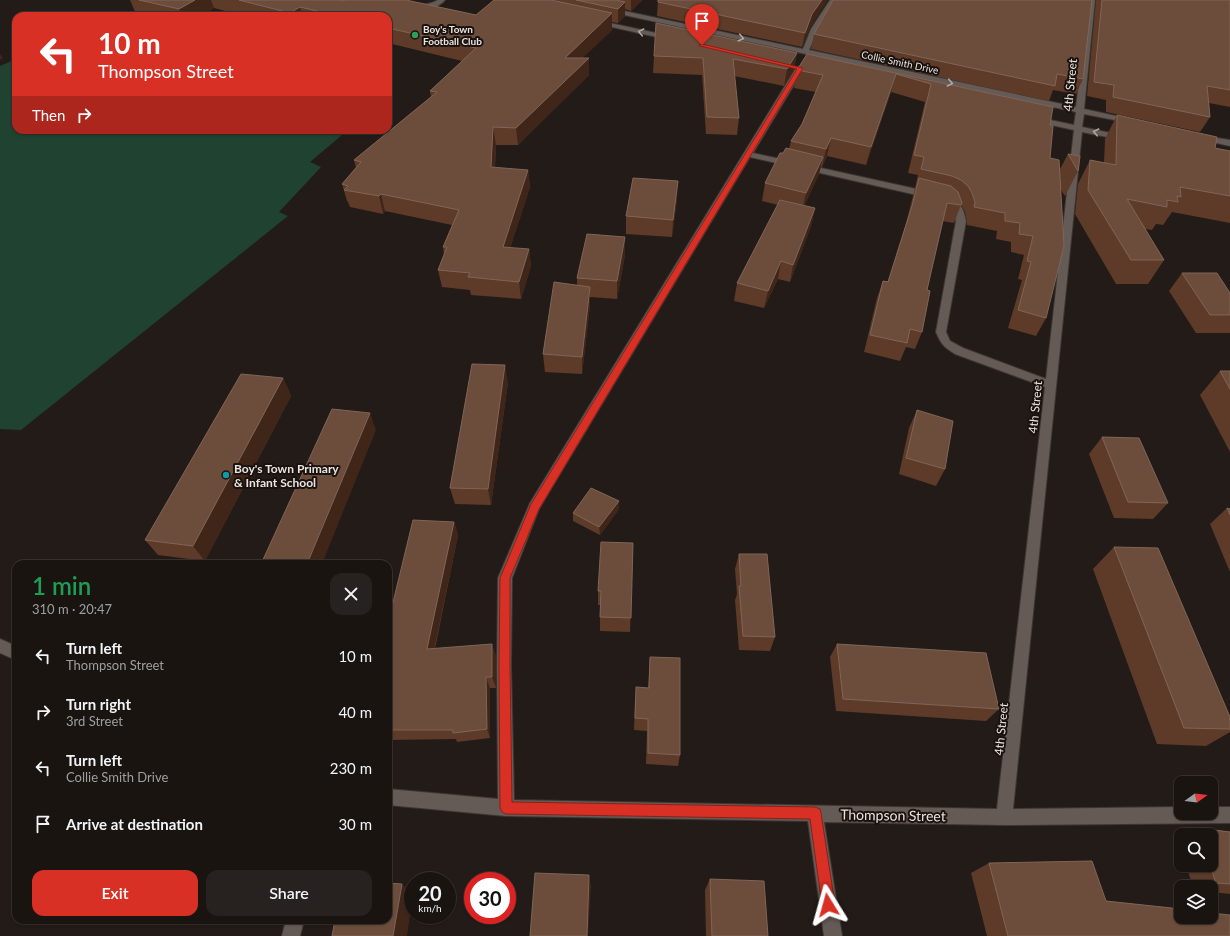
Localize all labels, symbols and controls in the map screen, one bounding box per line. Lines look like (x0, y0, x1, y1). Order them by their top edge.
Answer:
pin (685, 4, 719, 45)
icon: arrive (691, 10, 713, 32)
place label: Boy's Town Football Club (423, 23, 482, 47)
text: 10 m (98, 26, 161, 60)
icon: left (32, 28, 84, 80)
one-way arrow (638, 28, 644, 36)
marker: Boy's Town Football Club (410, 30, 420, 40)
one-way arrow (738, 33, 744, 41)
street label: Collie Smith Drive (860, 48, 940, 76)
street label: 4th Street (1060, 57, 1080, 112)
text: Thompson Street (98, 60, 234, 82)
one-way arrow (947, 78, 954, 86)
icon: right (73, 104, 95, 126)
text: Then (32, 106, 65, 124)
one-way arrow (1093, 128, 1100, 136)
street label: 4th Street (1025, 379, 1045, 434)
place label: Boy's Town Primary & Infant School (234, 461, 339, 490)
marker: Boy's Town Primary & Infant School (221, 470, 231, 480)
text: 1 min (32, 571, 91, 600)
button: close (330, 573, 372, 615)
text: 310 m · 20:47 (32, 601, 112, 617)
text: Turn left (66, 639, 122, 657)
icon: left (32, 645, 54, 667)
text: 10 m (338, 647, 372, 665)
text: Thompson Street (66, 657, 164, 673)
text: Turn right (66, 695, 131, 713)
icon: right (32, 701, 54, 723)
street label: 4th Street (991, 701, 1011, 756)
text: 40 m (338, 703, 372, 721)
text: 3rd Street (66, 713, 123, 729)
text: Turn left (66, 751, 122, 769)
icon: left (32, 757, 54, 779)
text: 230 m (330, 759, 372, 777)
text: Collie Smith Drive (66, 769, 168, 785)
north arrow (1174, 776, 1218, 820)
map controls (1174, 776, 1218, 924)
street label: Thompson Street (840, 806, 946, 824)
icon: arrive (32, 813, 54, 835)
text: Arrive at destination (66, 815, 203, 833)
text: 30 m (338, 815, 372, 833)
button: search (1174, 828, 1218, 872)
button: Exit (32, 870, 198, 916)
button: Share (206, 870, 372, 916)
speed limit sign: 30 (464, 872, 516, 924)
button: layers (1174, 880, 1218, 924)
text: 20 (418, 881, 442, 905)
position arrow (807, 884, 849, 926)
text: km/h (418, 902, 442, 914)

